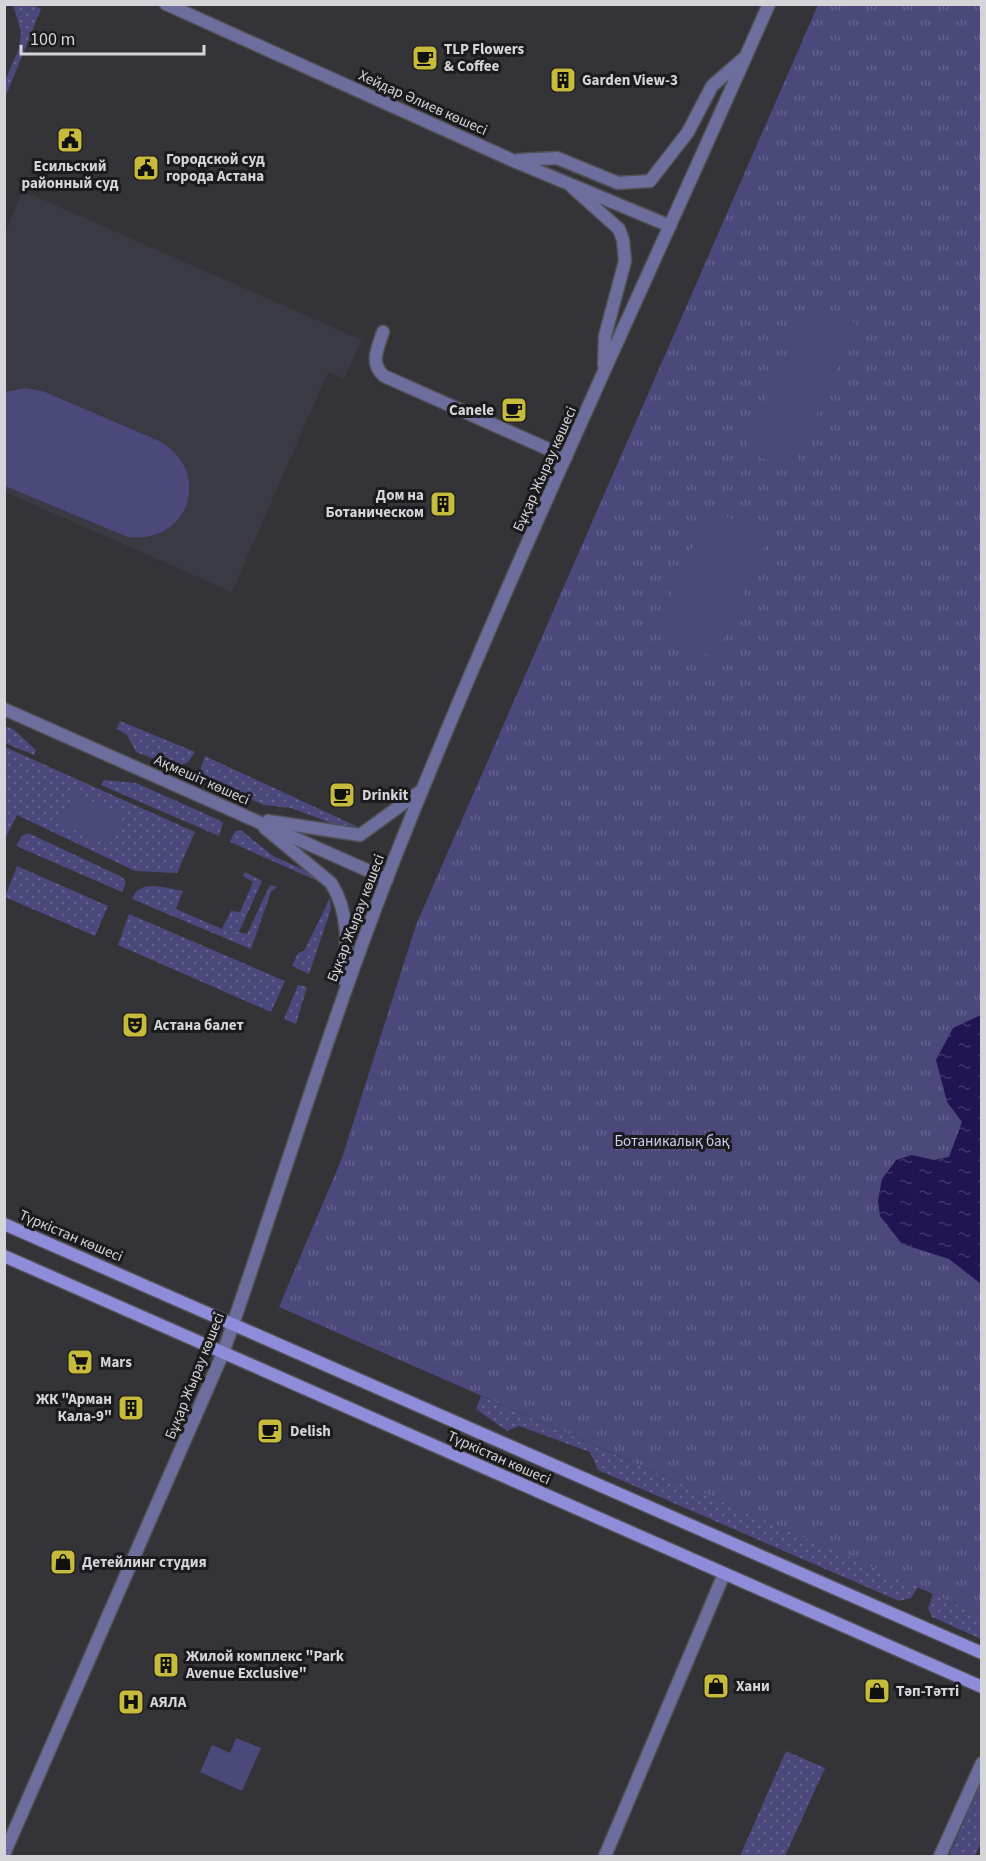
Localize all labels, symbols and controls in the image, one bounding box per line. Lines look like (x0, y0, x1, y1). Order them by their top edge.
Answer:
scale bar (21, 18, 204, 56)
text: 100 m (30, 27, 75, 52)
place label: TLP Flowers & Coffee (444, 39, 525, 77)
cafe icon: TLP Flowers & Coffee (410, 43, 440, 73)
street label: Хейдар Әлиев көшесі (355, 65, 491, 141)
building icon: Garden View-3 (548, 65, 578, 95)
place label: Garden View-3 (582, 70, 678, 91)
public building icon: Есильский районный суд (55, 125, 85, 155)
place label: Городской суд города Астана (166, 149, 265, 187)
public building icon: Городской суд города Астана (131, 153, 161, 183)
place label: Есильский районный суд (21, 156, 119, 194)
cafe icon: Canele (499, 395, 529, 425)
place label: Canele (449, 400, 494, 421)
street label: Бұқар Жырау көшесі (508, 403, 582, 535)
place label: Дом на Ботаническом (326, 485, 424, 523)
building icon: Дом на Ботаническом (428, 489, 458, 519)
street label: Ақмешіт көшесі (151, 750, 253, 810)
cafe icon: Drinkit (327, 780, 357, 810)
place label: Drinkit (362, 785, 409, 806)
street label: Бұқар Жырау көшесі (322, 851, 390, 985)
theatre icon: Астана балет (120, 1010, 150, 1040)
place label: Астана балет (153, 1015, 244, 1036)
park label: Ботаникалық бақ (614, 1131, 730, 1152)
street label: Түркістан көшесі (16, 1205, 126, 1267)
street label: Бұқар Жырау көшесі (160, 1309, 230, 1443)
supermarket icon: Mars (65, 1347, 95, 1377)
place label: Mars (100, 1352, 132, 1373)
place label: ЖК "Арман Кала-9" (36, 1389, 112, 1427)
building icon: ЖК "Арман Кала-9" (116, 1393, 146, 1423)
cafe icon: Delish (255, 1416, 285, 1446)
place label: Delish (290, 1421, 331, 1442)
street label: Түркістан көшесі (444, 1426, 554, 1490)
shop icon: Детейлинг студия (48, 1547, 78, 1577)
place label: Детейлинг студия (82, 1552, 207, 1573)
place label: Жилой комплекс "Park Avenue Exclusive" (185, 1646, 345, 1684)
building icon: Жилой комплекс "Park Avenue Exclusive" (151, 1650, 181, 1680)
shop icon: Хани (701, 1671, 731, 1701)
place label: Хани (736, 1676, 770, 1697)
shop icon: Тәп-Тәтті (862, 1676, 892, 1706)
place label: Тәп-Тәтті (896, 1681, 959, 1702)
hospital icon: АЯЛА (116, 1687, 146, 1717)
place label: АЯЛА (149, 1692, 187, 1713)

